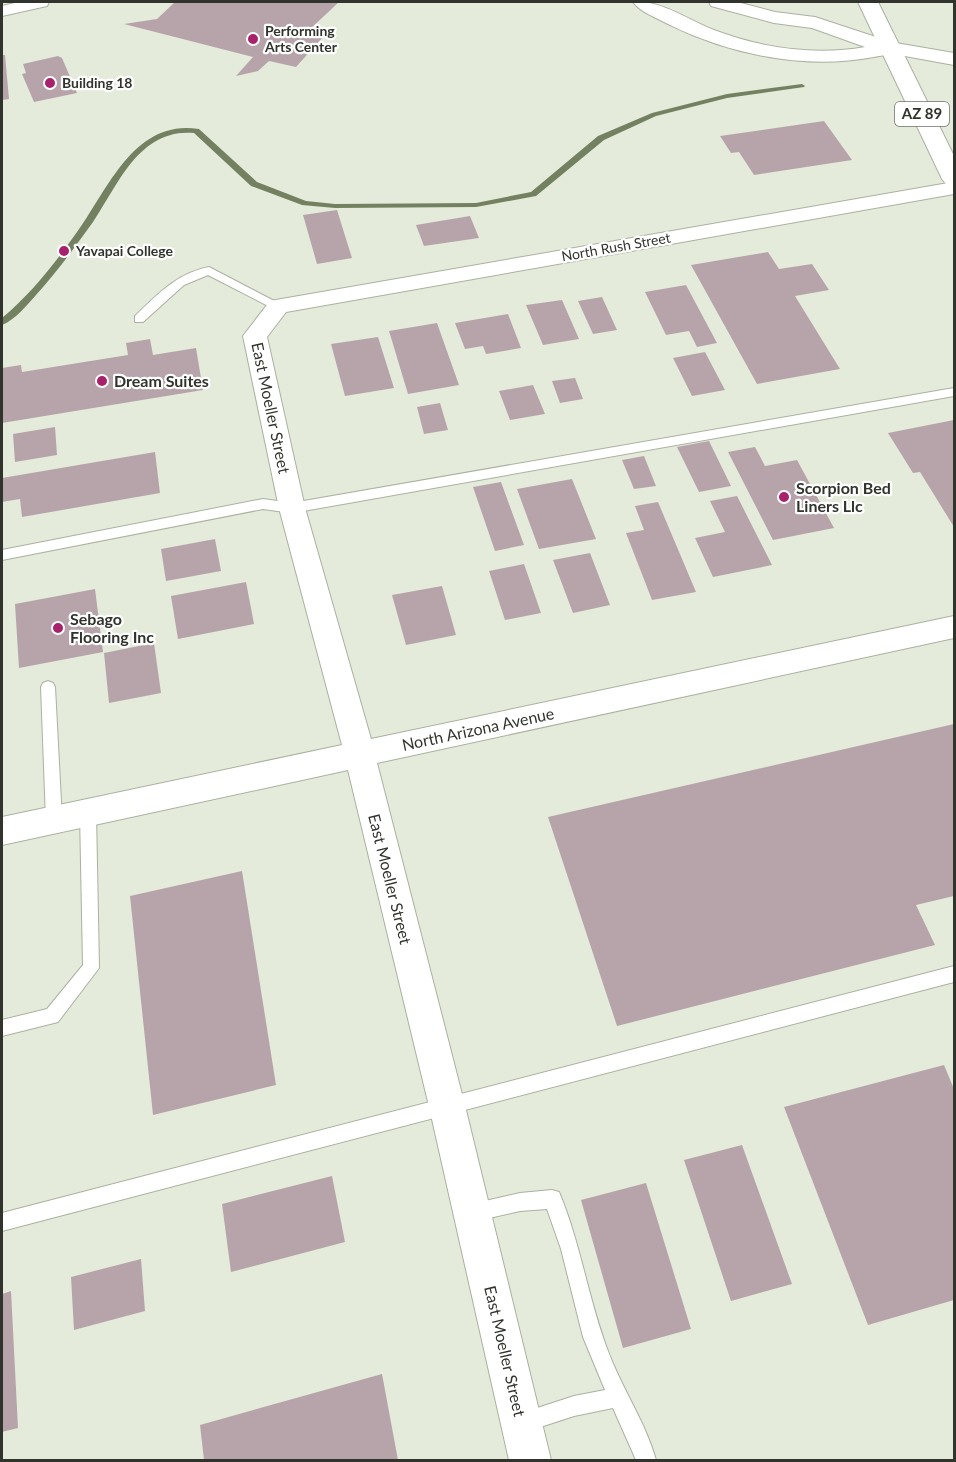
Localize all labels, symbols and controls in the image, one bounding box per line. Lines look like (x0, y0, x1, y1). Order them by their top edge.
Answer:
place label: Performing Arts Center (264, 22, 338, 55)
marker: Performing Arts Center (246, 32, 260, 46)
place label: Building 18 (62, 74, 132, 91)
marker: Building 18 (43, 76, 57, 90)
road number: AZ 89 (895, 102, 949, 126)
street label: North Rush Street (560, 229, 672, 264)
place label: Yavapai College (75, 242, 174, 259)
marker: Yavapai College (57, 244, 71, 258)
street label: East Moeller Street (248, 341, 295, 476)
place label: Dream Suites (114, 371, 209, 390)
marker: Dream Suites (95, 374, 109, 388)
place label: Scorpion Bed Liners Llc (796, 478, 891, 515)
marker: Scorpion Bed Liners Llc (777, 490, 791, 504)
place label: Sebago Flooring Inc (70, 609, 154, 646)
marker: Sebago Flooring Inc (51, 621, 65, 635)
street label: North Arizona Avenue (400, 703, 556, 754)
street label: East Moeller Street (365, 812, 416, 946)
street label: East Moeller Street (481, 1284, 530, 1418)

